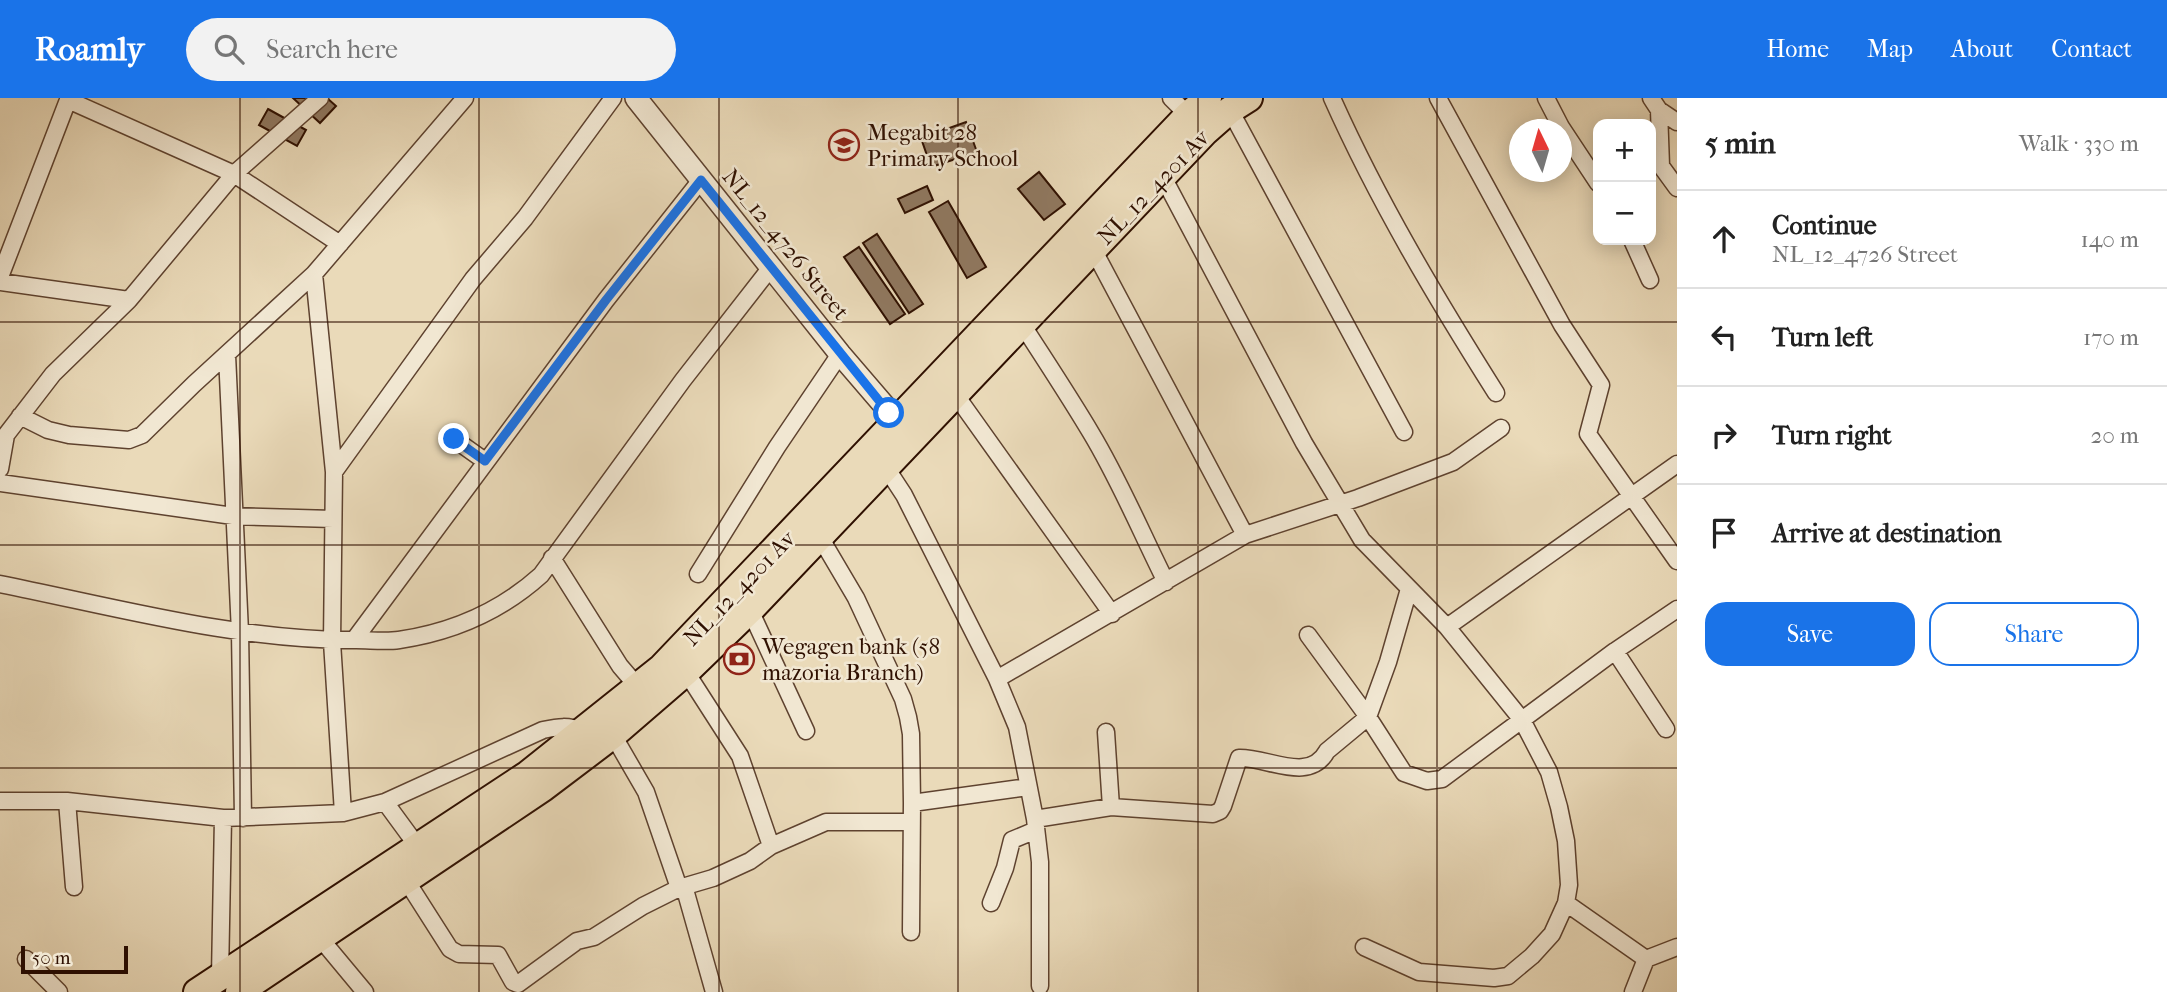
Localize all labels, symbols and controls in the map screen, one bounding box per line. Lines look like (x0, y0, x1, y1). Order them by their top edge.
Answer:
search box (186, 18, 676, 81)
text: Roamly (35, 30, 144, 69)
icon: search (210, 30, 248, 68)
text: Search here (266, 34, 398, 65)
text: Home (1767, 35, 1829, 63)
text: Map (1867, 35, 1913, 63)
text: About (1951, 35, 2013, 63)
text: Contact (2051, 35, 2132, 63)
place label: Megabit 28 Primary School (867, 119, 1019, 172)
north arrow (1509, 119, 1572, 182)
map controls (1593, 119, 1656, 245)
button: + (1593, 119, 1656, 182)
street label: NL_12_4201 Av (1092, 123, 1216, 250)
text: 5 min (1705, 126, 1776, 161)
school or university icon: Megabit 28 Primary School (827, 128, 861, 162)
text: Walk · 330 m (2019, 130, 2139, 157)
street label: NL_12_4726 Street (717, 164, 855, 325)
button: − (1593, 182, 1656, 245)
text: Continue (1772, 210, 1877, 241)
icon: ahead (1705, 220, 1743, 258)
text: 140 m (2080, 226, 2139, 253)
text: NL_12_4726 Street (1772, 241, 1958, 268)
icon: left (1705, 318, 1743, 356)
text: Turn left (1772, 322, 1873, 353)
text: 170 m (2083, 324, 2139, 351)
route start (873, 397, 904, 428)
icon: right (1705, 416, 1743, 454)
text: Turn right (1772, 420, 1892, 451)
text: 20 m (2090, 422, 2139, 449)
route end (438, 423, 469, 454)
icon: arrive (1705, 514, 1743, 552)
text: Arrive at destination (1772, 518, 2002, 549)
street label: NL_12_4201 Av (678, 524, 802, 651)
button: Save (1705, 602, 1915, 666)
button: Share (1929, 602, 2139, 666)
place label: Wegagen bank (58 mazoria Branch) (761, 633, 940, 686)
bank icon: Wegagen bank (58 mazoria Branch) (722, 642, 756, 676)
scale bar (21, 943, 128, 975)
text: 50 m (32, 947, 71, 969)

